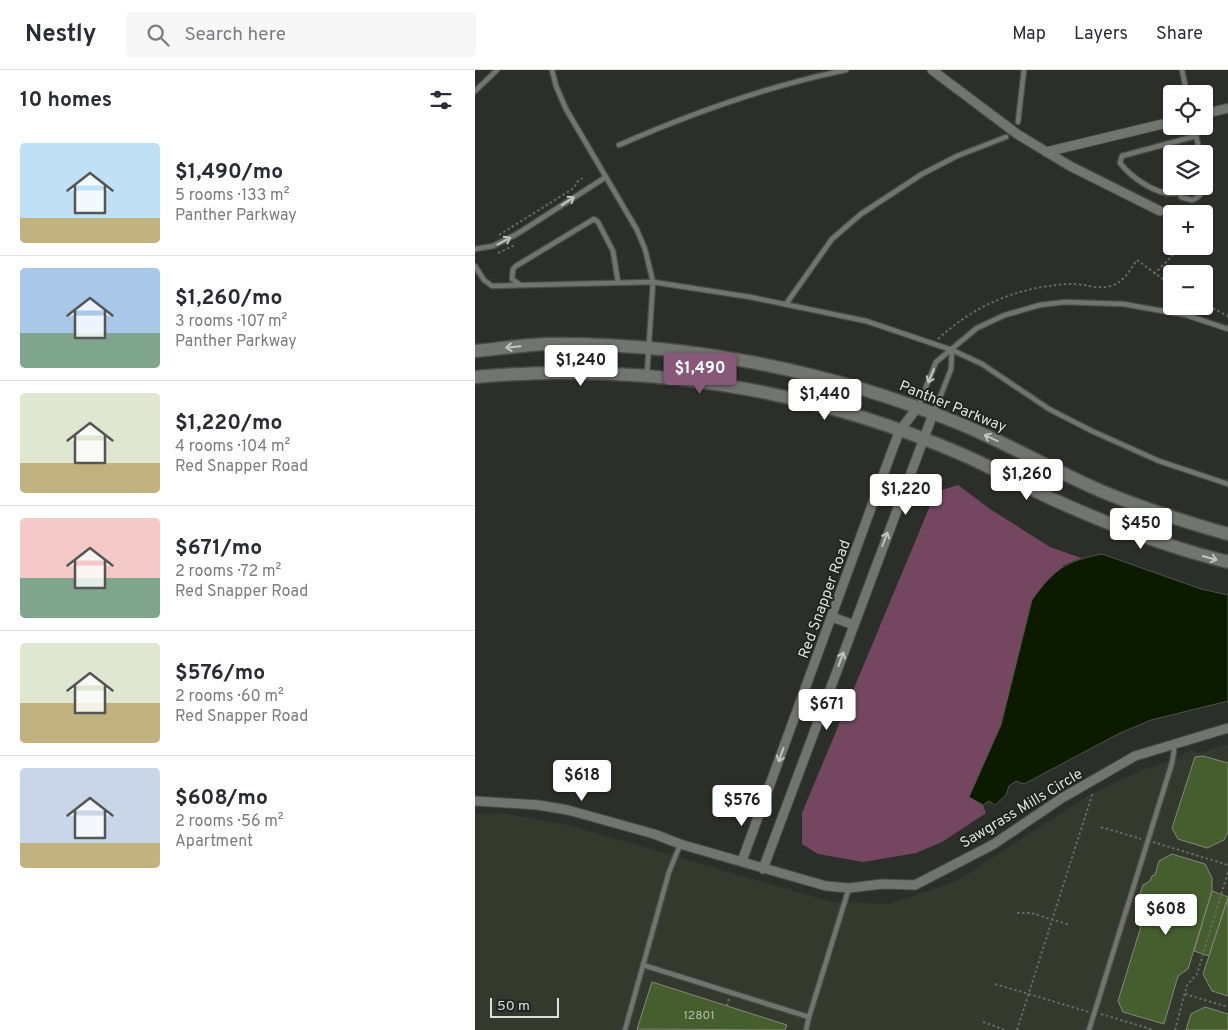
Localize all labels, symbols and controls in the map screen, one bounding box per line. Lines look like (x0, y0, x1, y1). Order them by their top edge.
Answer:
search box (126, 12, 476, 57)
text: Nestly (25, 20, 96, 50)
icon: search (144, 21, 172, 49)
text: Search here (184, 23, 286, 47)
text: Map (1012, 23, 1046, 46)
text: Layers (1074, 23, 1128, 46)
text: Share (1156, 23, 1203, 46)
map controls (1163, 85, 1213, 315)
button: locate (1163, 85, 1213, 135)
icon: filters (427, 86, 455, 114)
text: 10 homes (20, 87, 112, 114)
button: layers (1163, 145, 1213, 195)
text: $1,490/mo (175, 159, 283, 186)
icon: home (60, 163, 120, 223)
text: 5 rooms · 133 m² (175, 186, 289, 206)
one-way arrow (560, 195, 574, 205)
button: + (1163, 205, 1213, 255)
text: Panther Parkway (175, 206, 297, 226)
one-way arrow (496, 236, 511, 245)
button: − (1163, 265, 1213, 315)
text: $1,260/mo (175, 285, 282, 312)
icon: home (60, 288, 120, 348)
text: 3 rooms · 107 m² (175, 312, 287, 332)
text: Panther Parkway (175, 332, 297, 352)
one-way arrow (506, 342, 522, 352)
pin: $1,240 (540, 344, 622, 387)
text: $1,240 (556, 351, 606, 371)
pin: $1,490 (659, 352, 741, 395)
text: $1,490 (675, 359, 725, 379)
one-way arrow (925, 368, 935, 383)
street label: Panther Parkway (896, 377, 1009, 438)
pin: $1,440 (784, 378, 866, 421)
text: $1,440 (799, 385, 851, 405)
text: $1,220/mo (175, 410, 282, 437)
icon: home (60, 413, 120, 473)
one-way arrow (984, 433, 999, 442)
text: 4 rooms · 104 m² (175, 437, 290, 457)
text: Red Snapper Road (175, 457, 308, 477)
pin: $1,260 (986, 458, 1068, 501)
text: $1,260 (1002, 465, 1052, 485)
pin: $1,220 (865, 474, 947, 516)
text: $1,220 (881, 480, 931, 500)
pin: $450 (1111, 508, 1171, 550)
text: $450 (1121, 514, 1161, 534)
one-way arrow (881, 531, 890, 547)
text: $671/mo (175, 535, 262, 562)
icon: home (60, 538, 120, 598)
street label: Red Snapper Road (795, 538, 856, 661)
one-way arrow (1201, 553, 1217, 563)
text: 2 rooms · 72 m² (175, 562, 281, 582)
text: Red Snapper Road (175, 582, 308, 602)
one-way arrow (837, 651, 846, 667)
text: $576/mo (175, 660, 265, 687)
icon: home (60, 663, 120, 723)
text: 2 rooms · 60 m² (175, 687, 284, 707)
pin: $671 (797, 688, 857, 731)
text: $671 (810, 695, 844, 715)
text: Red Snapper Road (175, 707, 308, 727)
one-way arrow (776, 747, 785, 762)
pin: $618 (552, 760, 612, 802)
street label: Sawgrass Mills Circle (957, 765, 1087, 853)
text: $618 (564, 766, 600, 786)
pin: $576 (712, 784, 772, 827)
text: $608/mo (175, 785, 268, 812)
icon: home (60, 788, 120, 848)
text: $576 (723, 791, 761, 811)
text: 2 rooms · 56 m² (175, 812, 284, 832)
text: Apartment (175, 832, 253, 852)
pin: $608 (1136, 894, 1196, 936)
text: $608 (1146, 900, 1186, 920)
scale bar (490, 995, 559, 1018)
text: 50 m (497, 998, 530, 1015)
house number: 12801 (683, 1008, 715, 1024)

